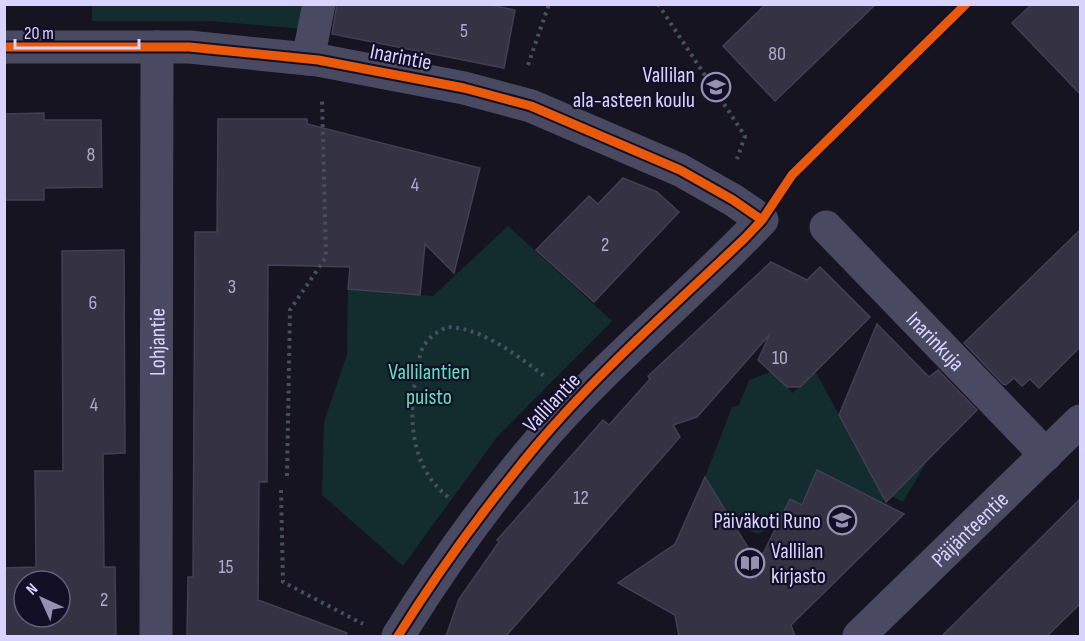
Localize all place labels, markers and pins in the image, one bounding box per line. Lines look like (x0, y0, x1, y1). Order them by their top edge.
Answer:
place label: Vallilan ala-asteen koulu (573, 62, 695, 114)
school or university icon: Vallilan ala-asteen koulu (700, 71, 732, 103)
school or university icon: Päiväkoti Runo (826, 504, 858, 536)
place label: Päiväkoti Runo (713, 508, 821, 535)
place label: Vallilan kirjasto (771, 538, 826, 590)
library icon: Vallilan kirjasto (734, 547, 766, 579)

